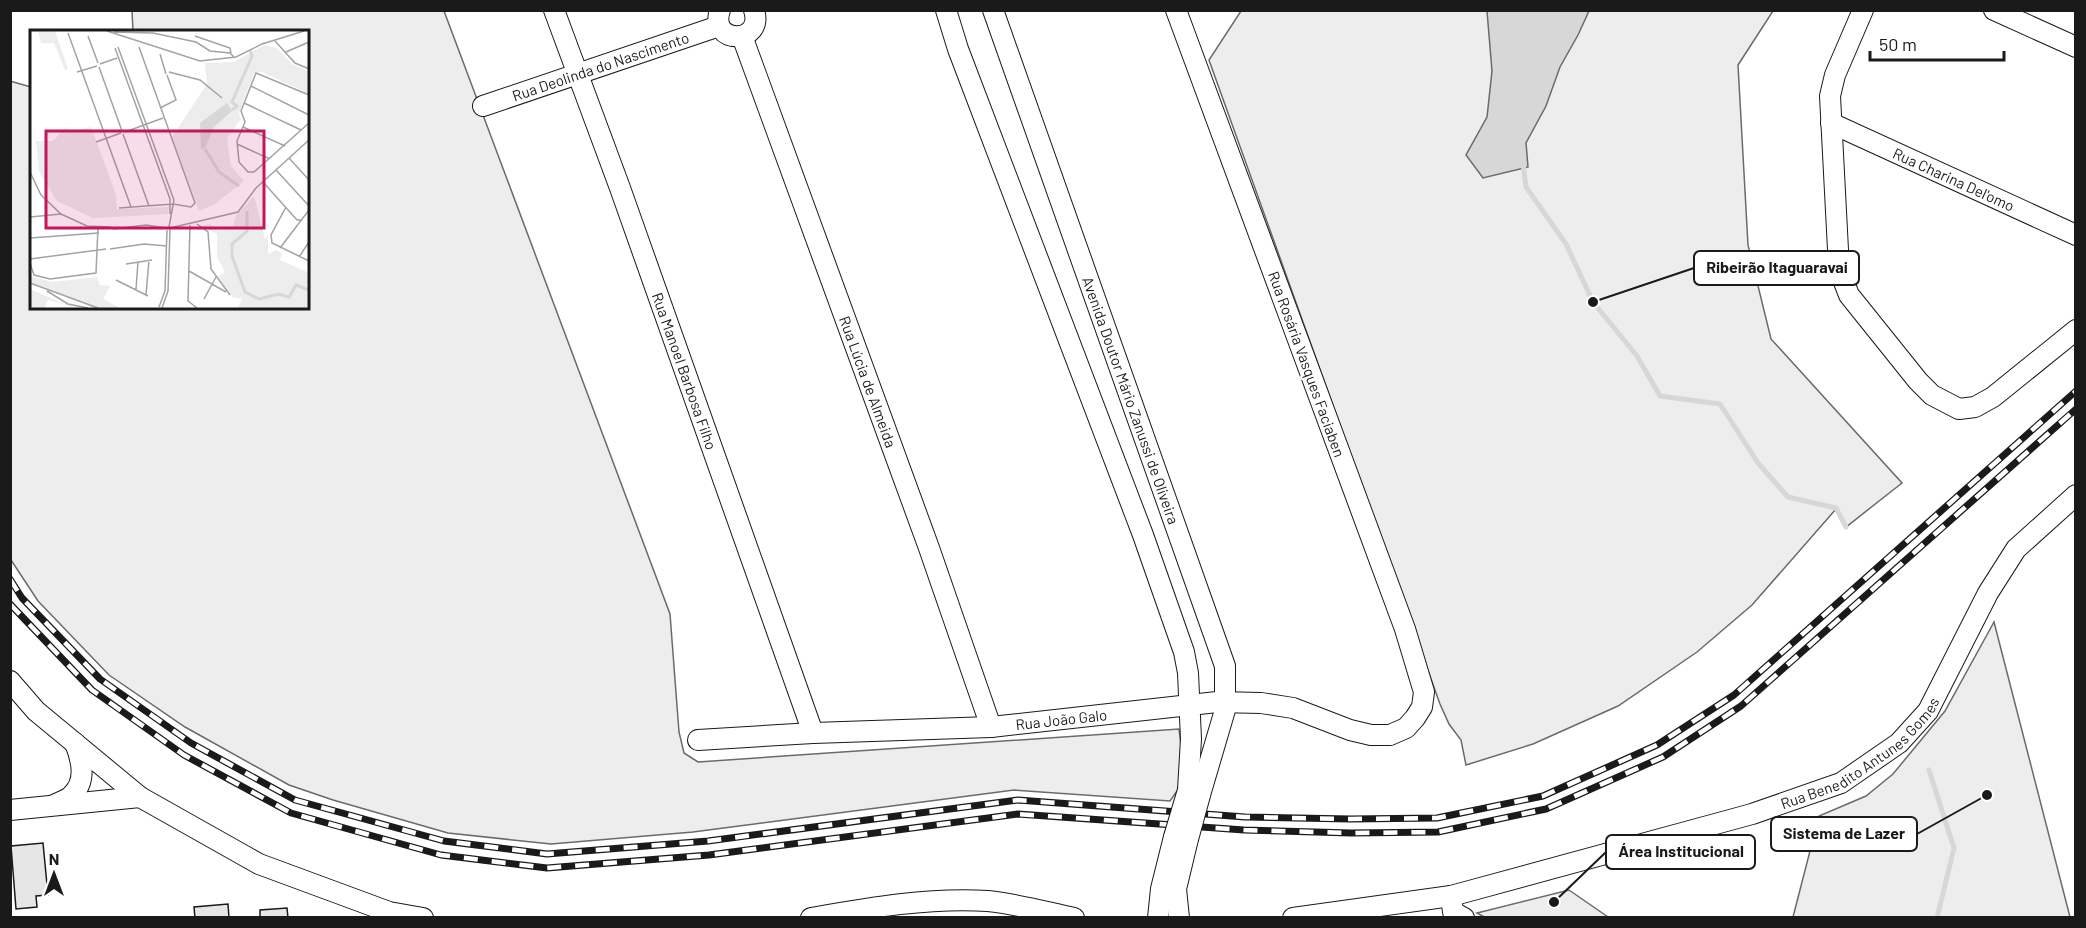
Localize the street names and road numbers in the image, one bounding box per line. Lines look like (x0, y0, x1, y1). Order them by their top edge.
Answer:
street label: Rua Deolinda do Nascimento (510, 28, 691, 104)
street label: Rua Charina Del'omo (1890, 144, 2017, 215)
street label: Rua Rosária Vasques Faciaben (1265, 269, 1349, 459)
street label: Avenida Doutor Mário Zanussi de Oliveira (1079, 274, 1183, 527)
street label: Rua Manoel Barbosa Filho (649, 290, 721, 452)
street label: Rua Lúcia de Almeida (836, 313, 900, 450)
street label: Rua Benedito Antunes Gomes (1778, 694, 1943, 812)
street label: Rua João Galo (1015, 705, 1108, 733)

